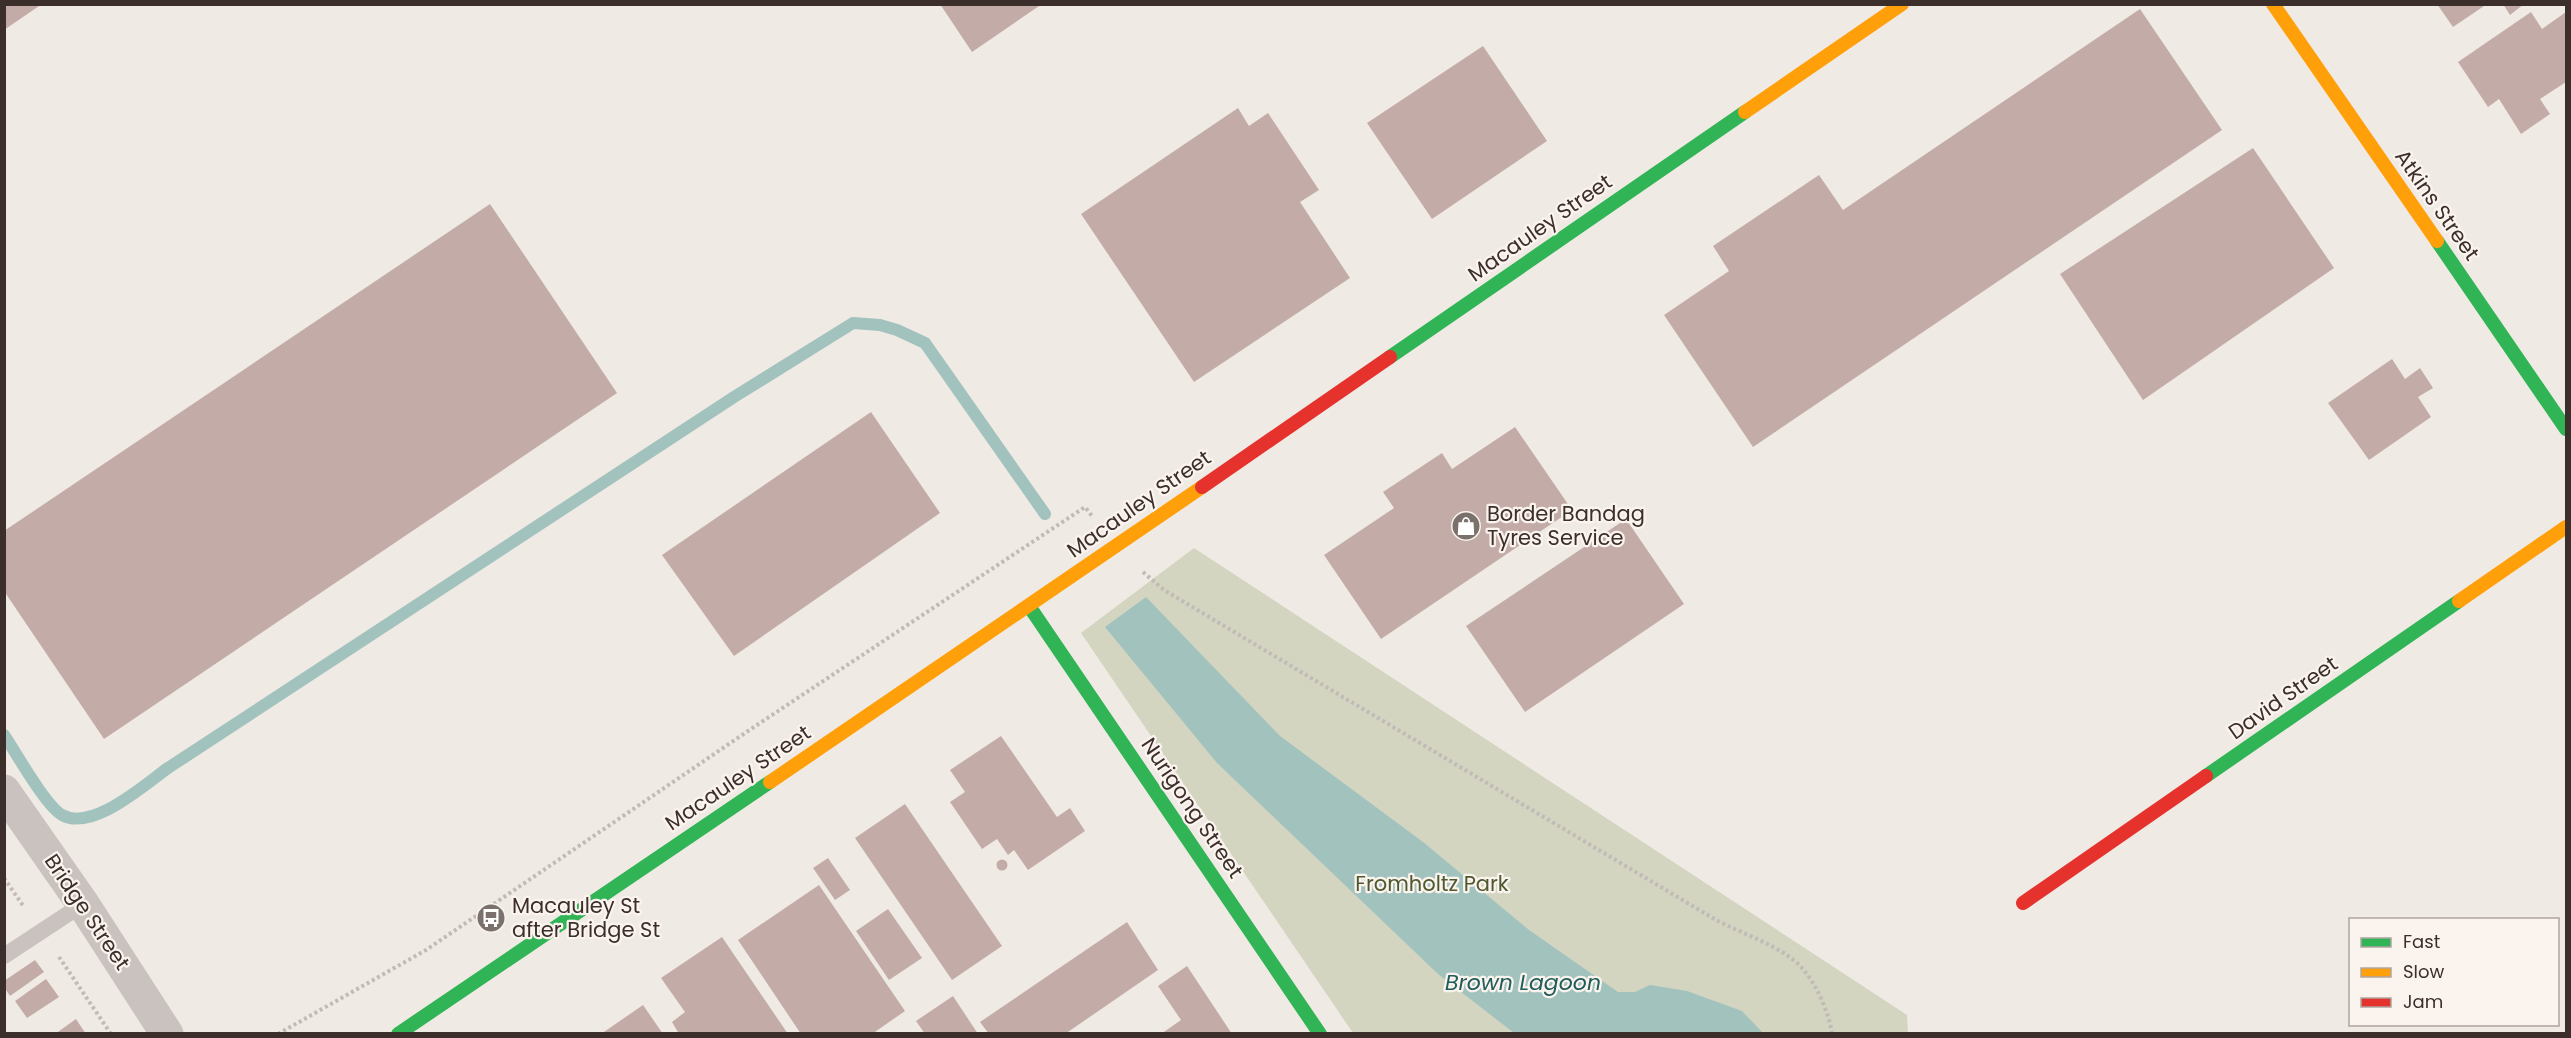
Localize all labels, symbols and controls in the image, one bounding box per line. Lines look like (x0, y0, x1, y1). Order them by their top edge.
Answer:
street label: Atkins Street (2388, 143, 2486, 266)
street label: Macauley Street (1462, 167, 1618, 288)
street label: Macauley Street (1061, 443, 1217, 564)
place label: Border Bandag Tyres Service (1487, 499, 1645, 552)
shop icon: Border Bandag Tyres Service (1450, 510, 1482, 542)
street label: David Street (2222, 649, 2343, 746)
street label: Macauley Street (659, 718, 816, 837)
street label: Nurigong Street (1135, 732, 1250, 884)
street label: Bridge Street (38, 848, 137, 976)
park label: Fromholtz Park (1355, 869, 1509, 898)
place label: Macauley St after Bridge St (512, 891, 660, 944)
bus stop icon: Macauley St after Bridge St (475, 902, 507, 934)
legend (2349, 918, 2559, 1026)
text: Fast (2403, 929, 2440, 954)
text: Slow (2403, 959, 2445, 984)
water label: Brown Lagoon (1445, 967, 1601, 998)
text: Jam (2403, 989, 2443, 1014)

